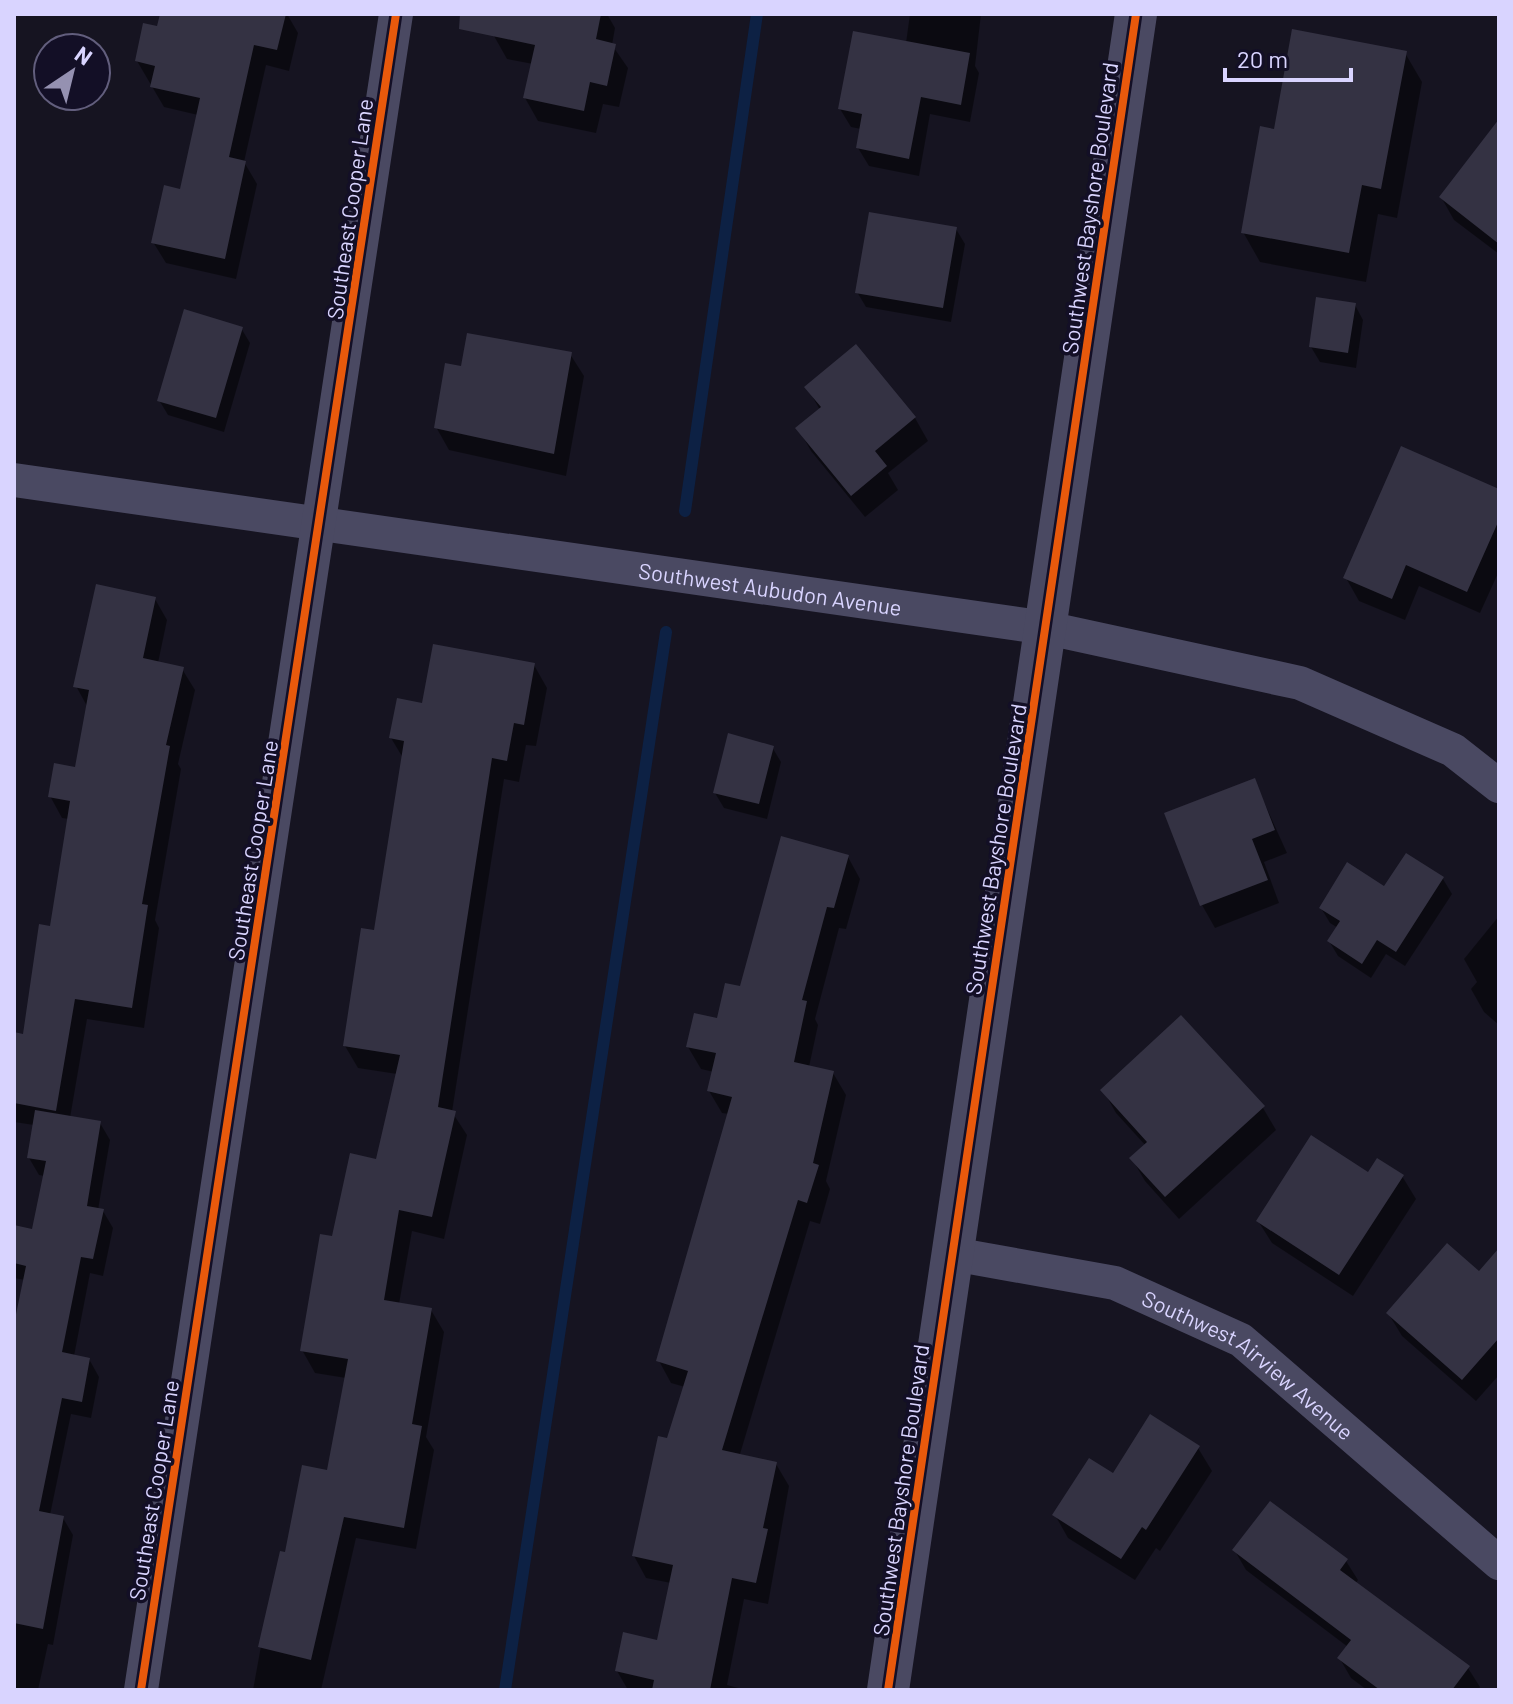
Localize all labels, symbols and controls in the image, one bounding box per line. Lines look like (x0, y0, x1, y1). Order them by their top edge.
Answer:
north arrow (32, 32, 112, 112)
scale bar (1225, 32, 1351, 82)
text: N (71, 40, 97, 70)
text: 20 m (1237, 44, 1288, 73)
street label: Southwest Bayshore Boulevard (1056, 60, 1122, 356)
street label: Southeast Cooper Lane (321, 97, 377, 321)
street label: Southwest Aubudon Avenue (637, 557, 904, 620)
street label: Southwest Bayshore Boulevard (959, 702, 1031, 996)
street label: Southeast Cooper Lane (222, 738, 282, 962)
street label: Southwest Airview Avenue (1138, 1284, 1359, 1445)
street label: Southwest Bayshore Boulevard (867, 1342, 933, 1638)
street label: Southeast Cooper Lane (123, 1378, 183, 1602)

